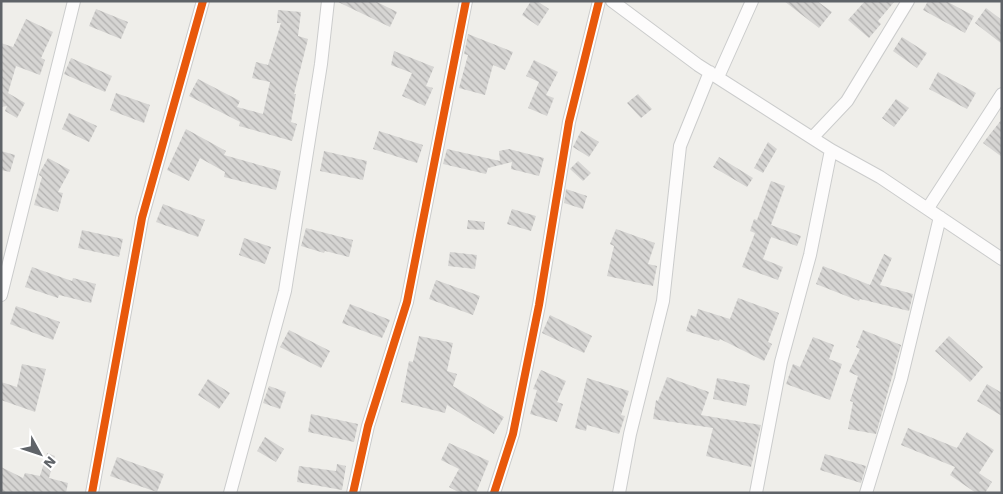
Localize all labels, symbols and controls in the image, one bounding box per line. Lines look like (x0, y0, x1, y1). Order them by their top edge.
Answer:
north arrow (15, 429, 65, 479)
text: N (40, 453, 59, 471)

